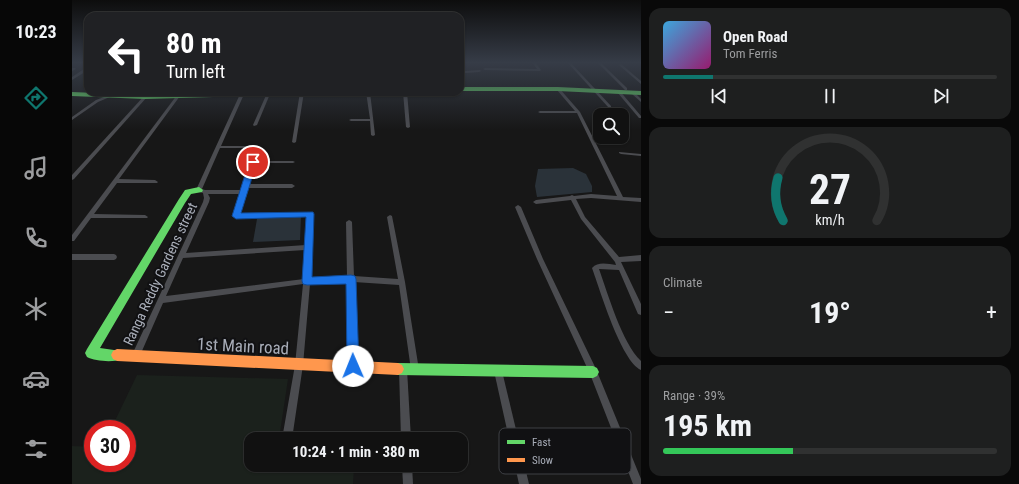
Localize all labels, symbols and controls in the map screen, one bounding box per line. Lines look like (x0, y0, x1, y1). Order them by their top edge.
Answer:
text: 10:23 (15, 21, 57, 42)
text: 80 m (166, 27, 222, 60)
icon: left (100, 28, 152, 80)
text: Open Road (723, 28, 788, 46)
text: Tom Ferris (723, 46, 777, 61)
text: Turn left (166, 61, 225, 82)
icon: directions (22, 84, 50, 112)
icon: previous (708, 85, 730, 107)
icon: pause (819, 85, 841, 107)
icon: next (930, 85, 952, 107)
map controls (593, 108, 629, 144)
button: search (593, 108, 629, 144)
pin (236, 145, 270, 179)
icon: arrive (242, 151, 264, 173)
icon: music (22, 154, 50, 182)
text: 27 (809, 164, 851, 213)
street label: Ranga Reddy Gardens street (120, 200, 200, 348)
text: km/h (815, 211, 845, 227)
icon: phone (22, 224, 50, 252)
text: Climate (663, 275, 702, 290)
icon: climate (22, 295, 50, 323)
text: 19° (809, 295, 851, 330)
text: − (663, 300, 674, 325)
text: + (986, 300, 997, 325)
street label: 1st Main road (196, 334, 290, 358)
position arrow (332, 345, 374, 387)
icon: car (22, 365, 50, 393)
text: Range · 39% (663, 388, 725, 403)
text: 195 km (663, 408, 752, 443)
speed limit sign: 30 (84, 420, 136, 472)
legend (499, 428, 631, 474)
icon: filters (22, 435, 50, 463)
text: Fast (532, 436, 551, 449)
text: 10:24 · 1 min · 380 m (292, 443, 420, 461)
text: Slow (532, 454, 553, 467)

